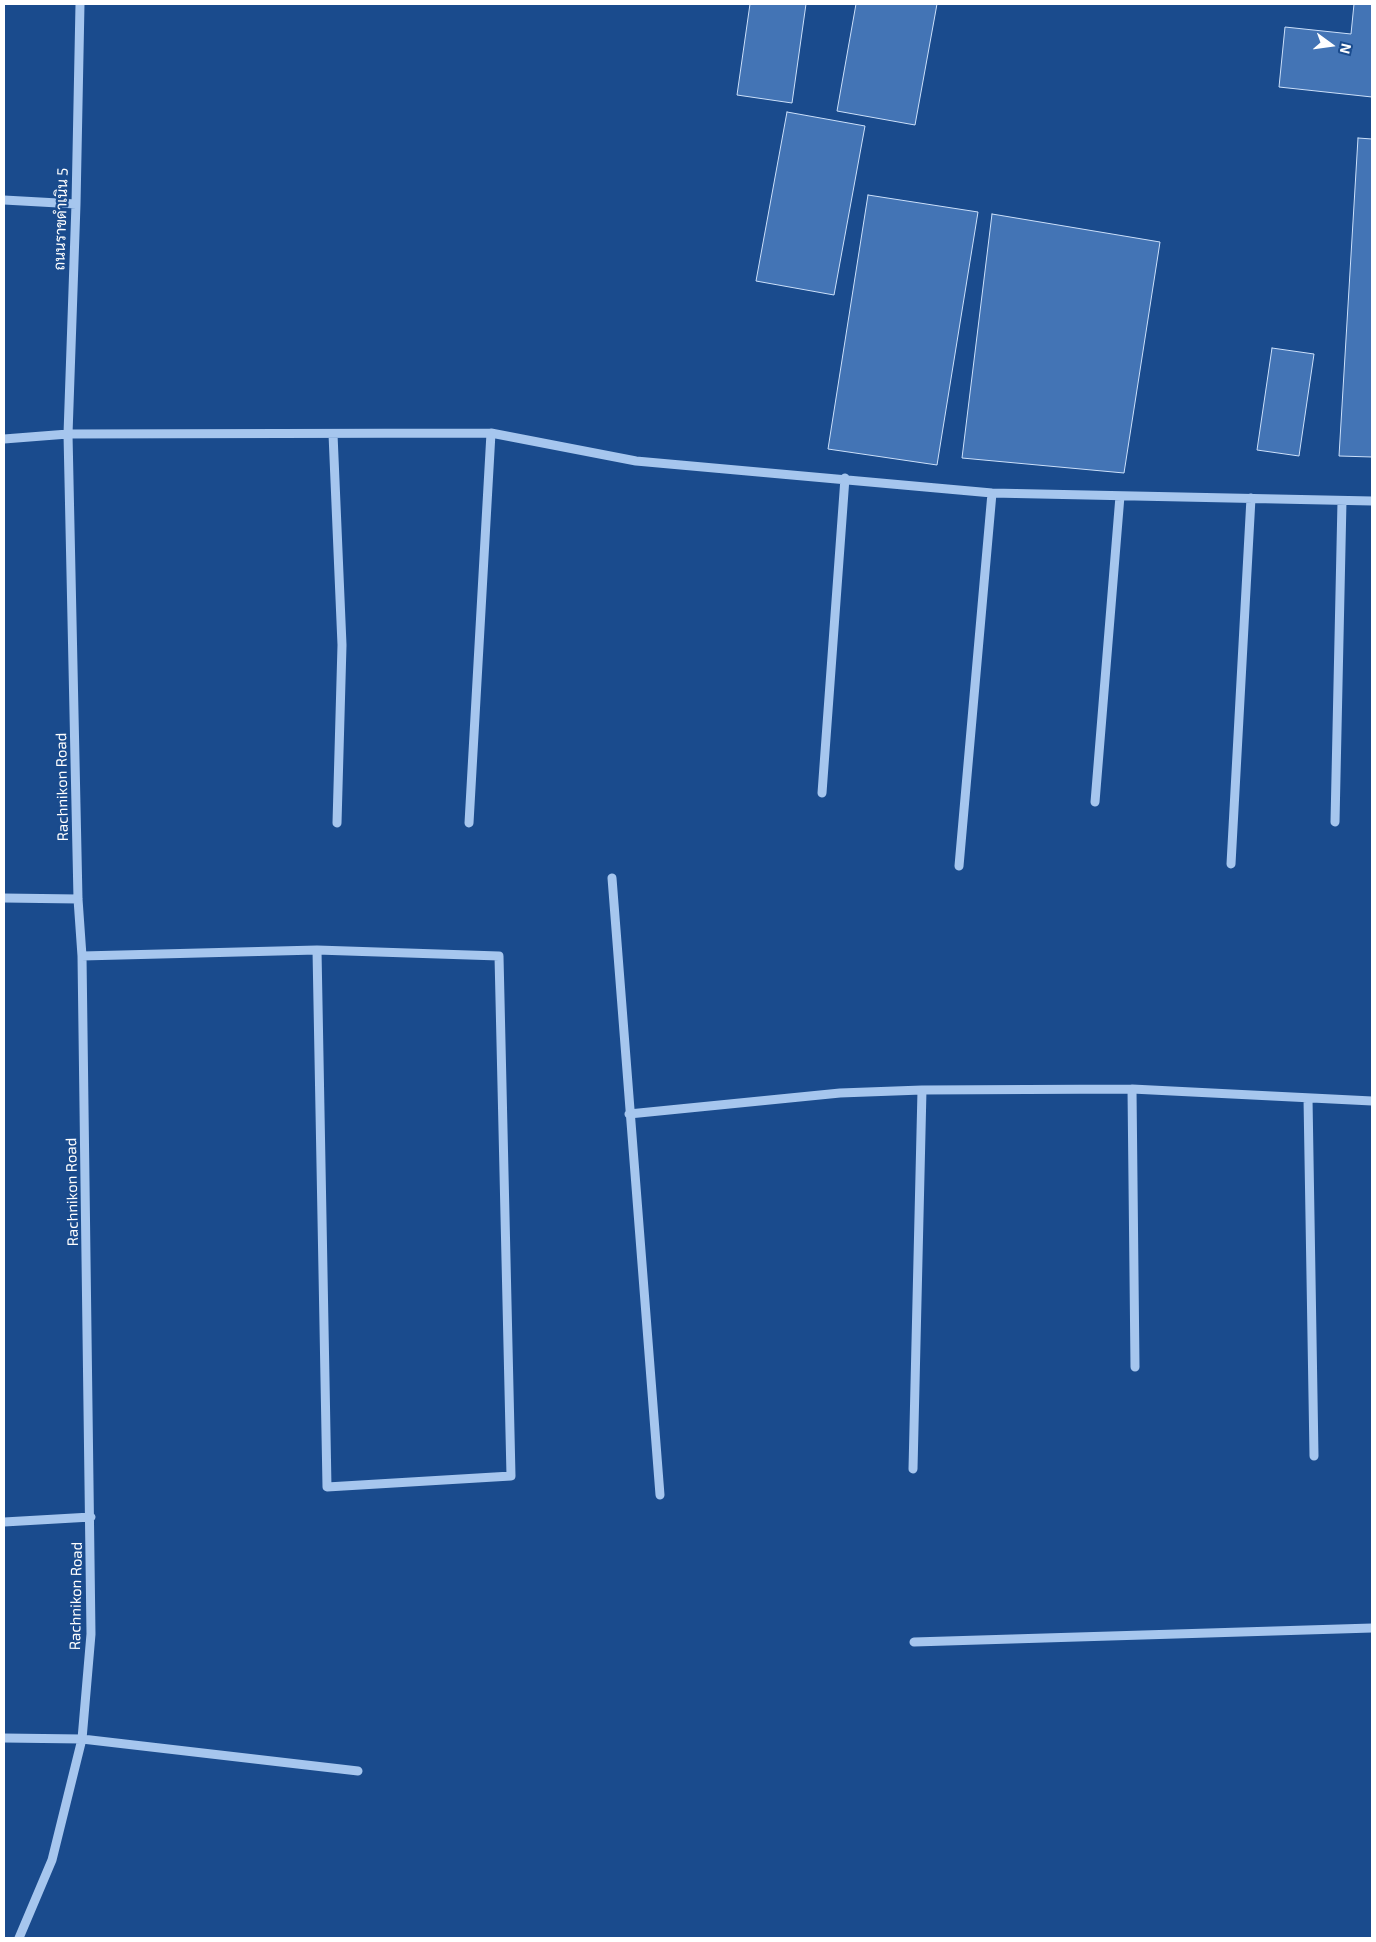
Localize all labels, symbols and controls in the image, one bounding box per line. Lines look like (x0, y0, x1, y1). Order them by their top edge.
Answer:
north arrow (1306, 20, 1356, 70)
text: N (1337, 42, 1356, 56)
street label: ถนนราขดำเนิน 5 (50, 167, 72, 271)
street label: Rachnikon Road (52, 733, 72, 841)
street label: Rachnikon Road (62, 1138, 82, 1246)
street label: Rachnikon Road (66, 1542, 86, 1650)

